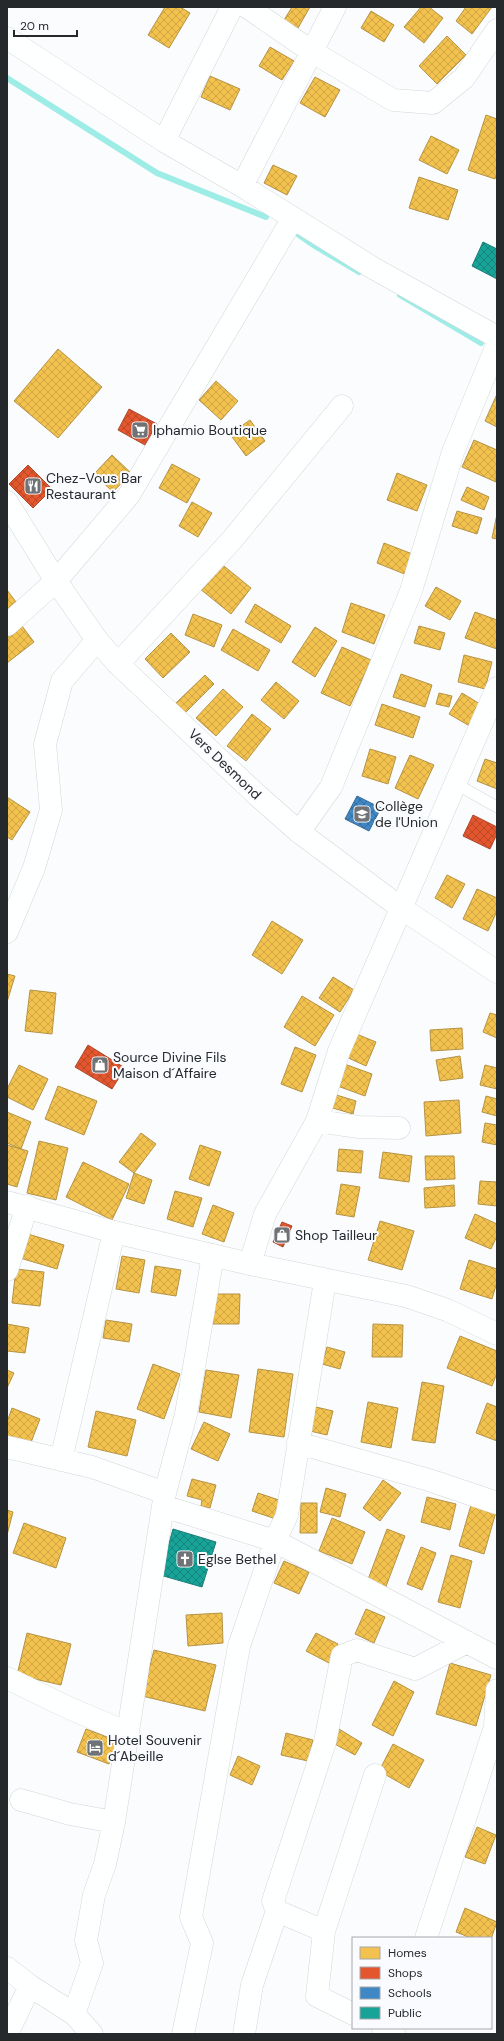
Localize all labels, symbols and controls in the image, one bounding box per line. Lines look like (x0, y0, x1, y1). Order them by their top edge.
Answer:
scale bar (14, 12, 77, 38)
text: 20 m (20, 18, 49, 34)
supermarket icon: Iphamio Boutique (130, 420, 150, 440)
place label: Iphamio Boutique (153, 421, 267, 439)
place label: Chez-Vous Bar Restaurant (46, 469, 142, 503)
restaurant icon: Chez-Vous Bar Restaurant (23, 476, 43, 496)
street label: Vers Desmond (185, 725, 265, 803)
place label: Collège de l'Union (375, 797, 438, 831)
school or university icon: Collège de l'Union (352, 804, 372, 824)
place label: Source Divine Fils Maison d´Affaire (113, 1048, 226, 1082)
shop icon: Source Divine Fils Maison d´Affaire (90, 1055, 110, 1075)
shop icon: Shop Tailleur (272, 1225, 292, 1245)
place label: Shop Tailleur (295, 1226, 377, 1244)
church icon: Eglse Bethel (175, 1549, 195, 1569)
place label: Eglse Bethel (198, 1550, 276, 1568)
place label: Hotel Souvenir d´Abeille (108, 1731, 202, 1765)
hotel icon: Hotel Souvenir d´Abeille (85, 1738, 105, 1758)
legend (352, 1937, 492, 2029)
text: Homes (388, 1945, 427, 1961)
text: Shops (388, 1965, 423, 1981)
text: Schools (388, 1985, 432, 2001)
text: Public (388, 2005, 422, 2021)

